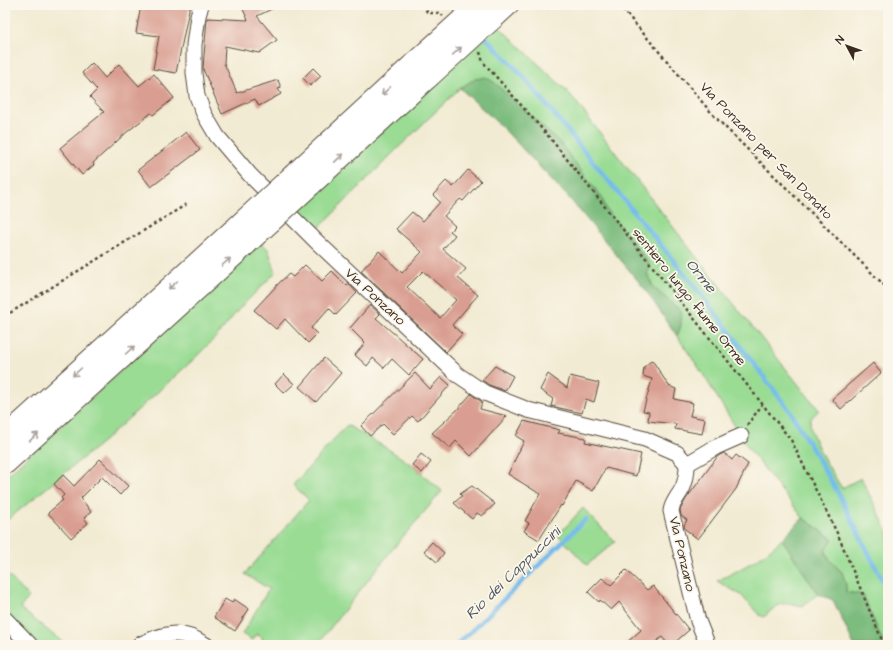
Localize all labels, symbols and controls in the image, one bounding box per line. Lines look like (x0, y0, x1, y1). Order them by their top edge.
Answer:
north arrow (827, 26, 867, 66)
text: N (832, 32, 848, 47)
one-way arrow (452, 46, 462, 56)
street label: Via Ponzano per San Donato (695, 78, 837, 224)
one-way arrow (380, 86, 391, 95)
one-way arrow (334, 154, 344, 163)
street label: sentiero lungo fiume Orme (627, 224, 751, 371)
water label: Orme (681, 255, 722, 298)
one-way arrow (221, 257, 231, 267)
street label: Via Ponzano (340, 264, 410, 330)
one-way arrow (169, 280, 179, 289)
one-way arrow (125, 345, 135, 354)
one-way arrow (72, 368, 82, 377)
one-way arrow (29, 432, 39, 442)
street label: Via Ponzano (664, 515, 700, 594)
water label: Rio dei Cappuccini (461, 521, 567, 624)

